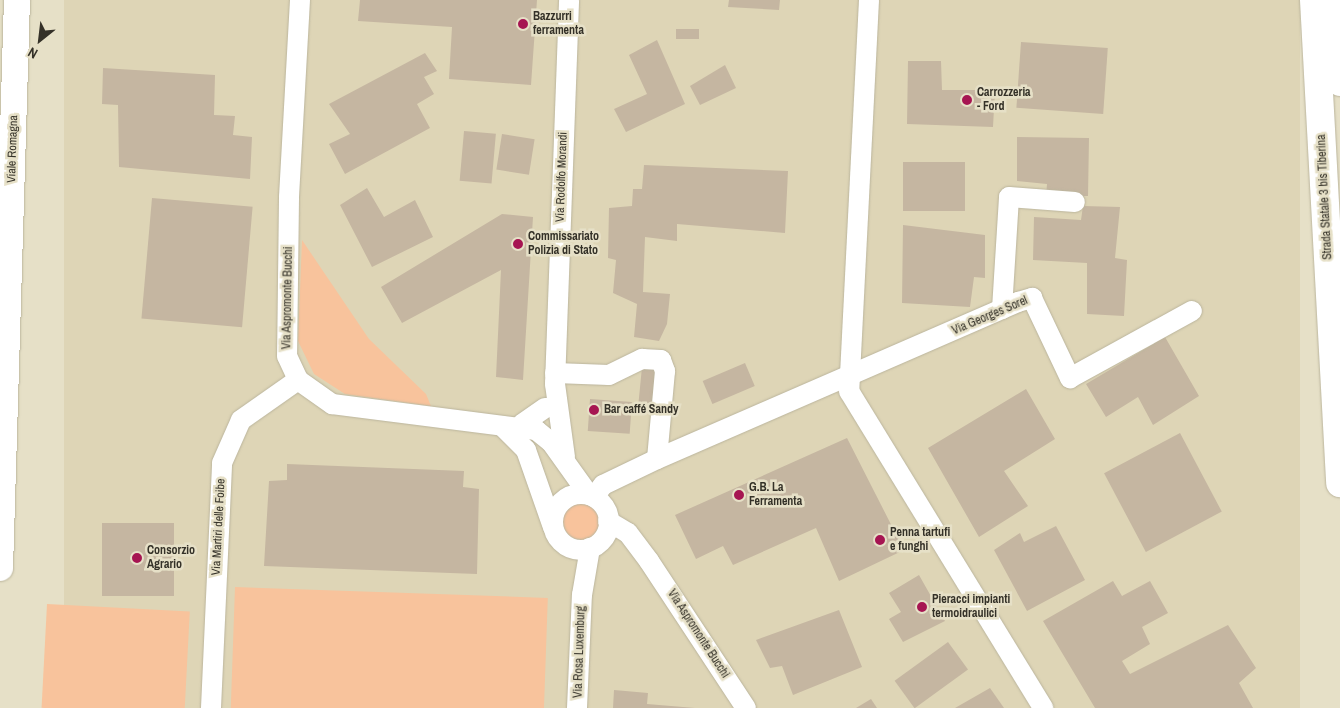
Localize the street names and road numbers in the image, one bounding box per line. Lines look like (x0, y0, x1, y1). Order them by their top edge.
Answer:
street label: Viale Romagna (5, 115, 21, 183)
street label: Via Rodolfo Morandi (553, 132, 571, 222)
street label: Strada Statale 3 bis Tiberina (1315, 134, 1335, 260)
street label: Via Aspromonte Bucchi (280, 246, 296, 350)
street label: Via Georges Sorel (950, 294, 1030, 338)
street label: Via Martiri delle Foibe (209, 478, 229, 576)
street label: Via Aspromonte Bucchi (664, 587, 732, 681)
street label: Via Rosa Luxemburg (571, 606, 589, 698)

